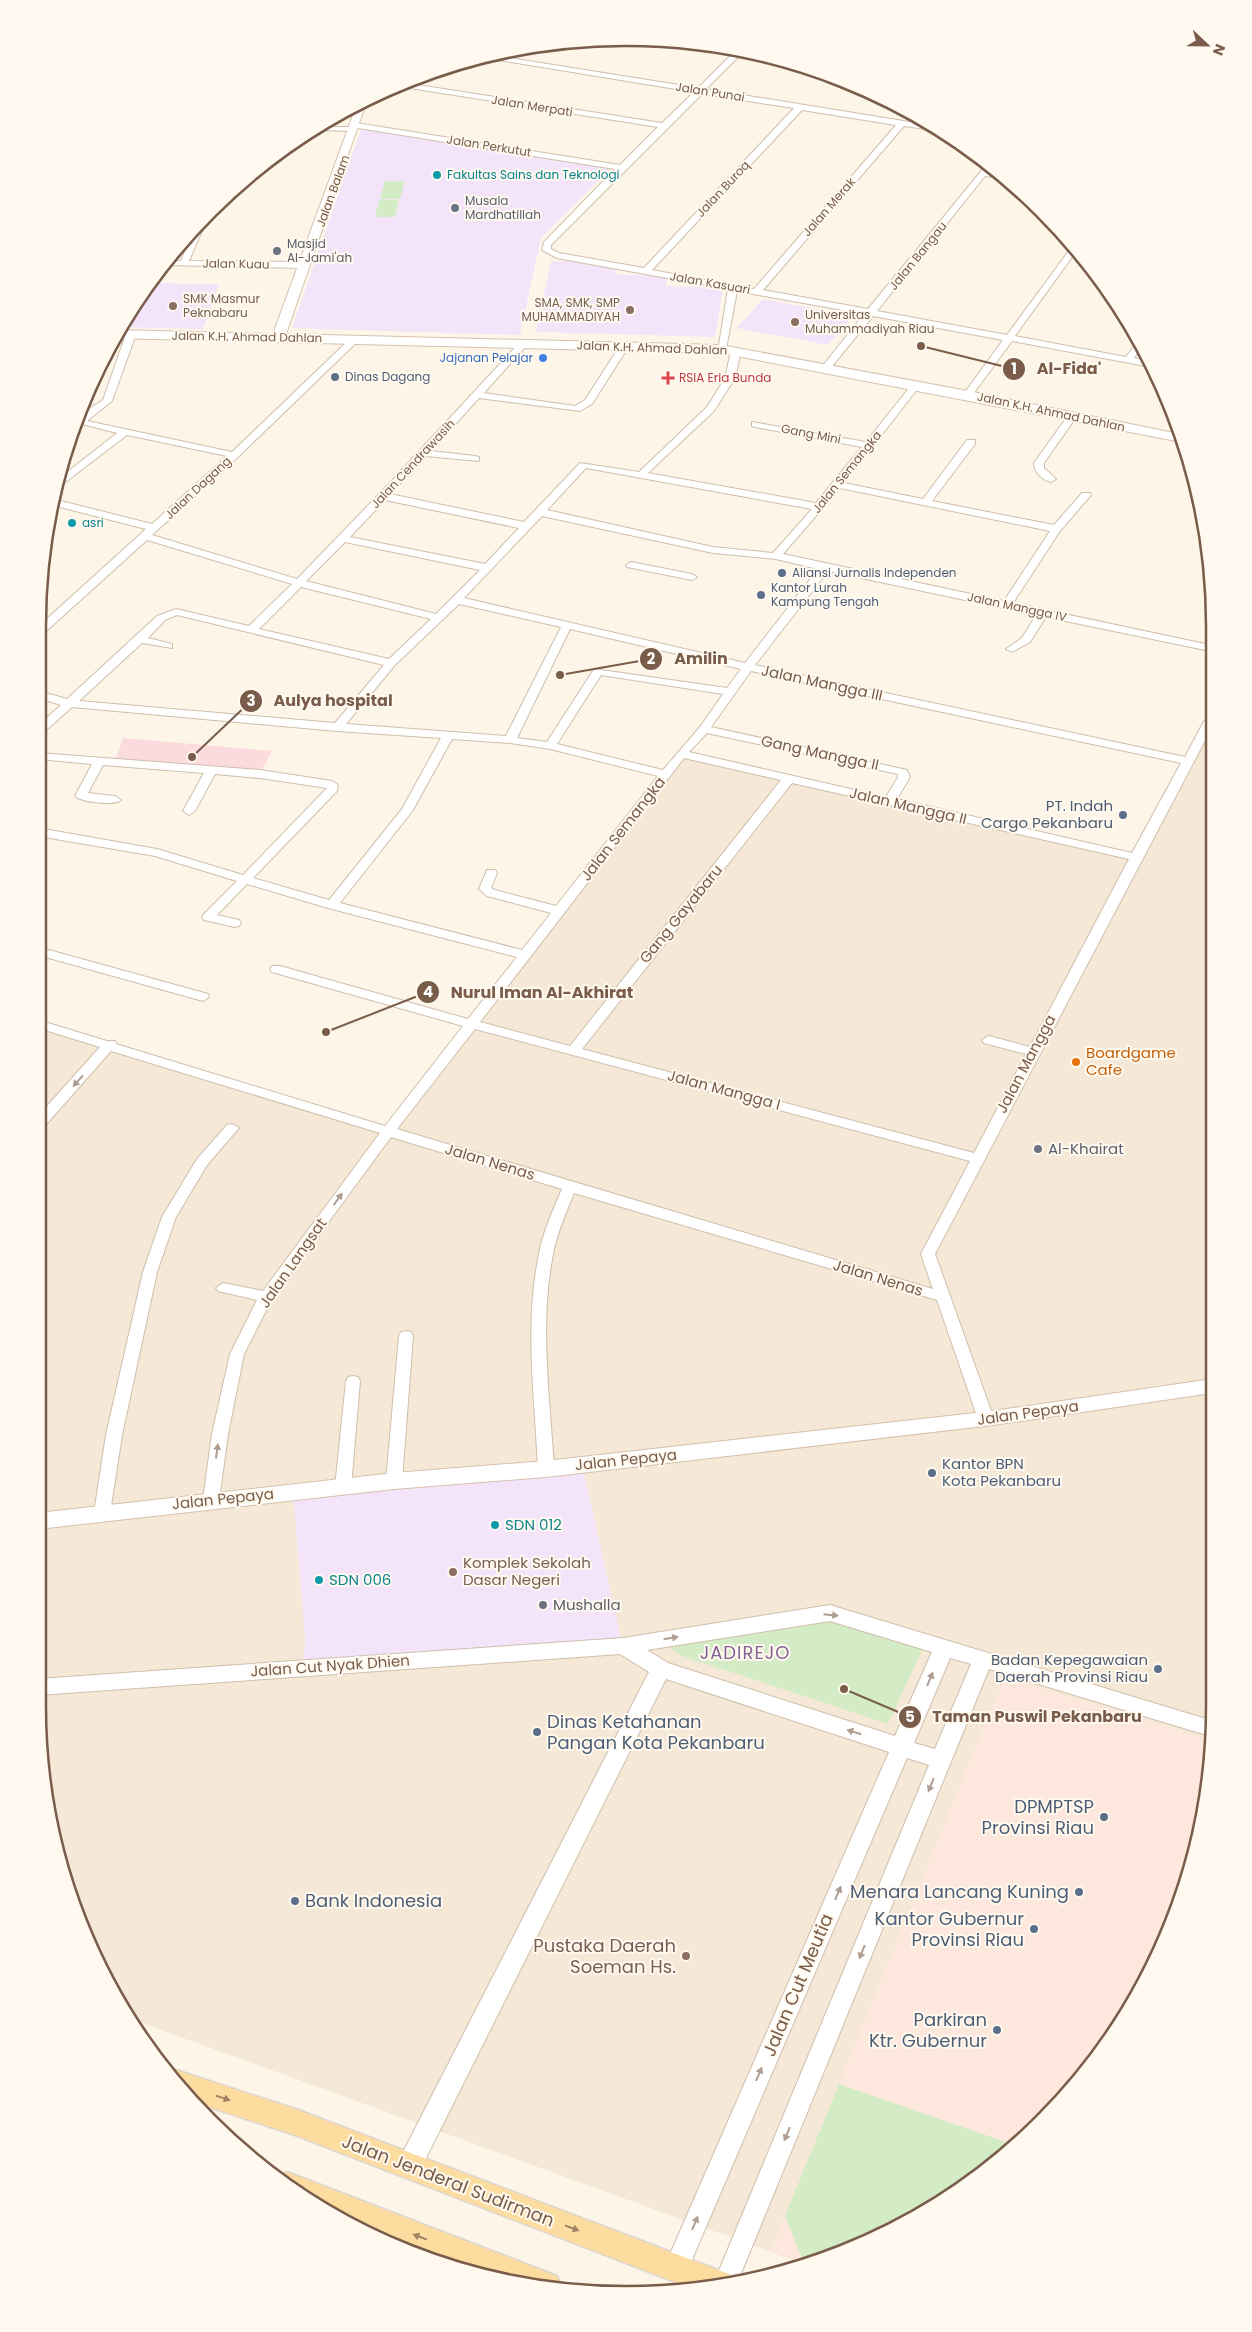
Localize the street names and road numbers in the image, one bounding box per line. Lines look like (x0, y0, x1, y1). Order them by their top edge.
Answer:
street label: Jalan Punai (674, 78, 746, 105)
street label: Jalan Merpati (490, 91, 574, 120)
street label: Jalan Perkutut (445, 130, 533, 161)
street label: Jalan Balam (312, 153, 353, 229)
street label: Jalan Buroq (692, 157, 753, 221)
street label: Jalan Merak (798, 173, 860, 240)
street label: Jalan Bangau (885, 218, 950, 293)
street label: Jalan Kuau (202, 254, 270, 273)
street label: Jalan Kasuari (669, 267, 752, 298)
street label: Jalan K.H. Ahmad Dahlan (172, 327, 323, 346)
street label: Jalan K.H. Ahmad Dahlan (576, 336, 728, 359)
street label: Jalan K.H. Ahmad Dahlan (976, 388, 1127, 435)
street label: Jalan Cendrawasih (367, 415, 459, 512)
street label: Gang Mini (780, 419, 842, 448)
street label: Jalan Semangka (808, 427, 885, 516)
street label: Jalan Dagang (161, 452, 235, 523)
street label: Jalan Mangga IV (966, 588, 1068, 625)
street label: Jalan Mangga III (759, 659, 885, 706)
street label: Gang Mangga II (759, 730, 881, 775)
street label: Jalan Semangka (575, 772, 670, 885)
street label: Jalan Mangga II (847, 782, 969, 829)
street label: Gang Gayabaru (634, 860, 727, 967)
street label: Jalan Mangga (991, 1011, 1060, 1117)
street label: Jalan Mangga I (665, 1064, 783, 1115)
street label: Jalan Nenas (443, 1138, 538, 1185)
street label: Jalan Langsat (254, 1214, 331, 1312)
street label: Jalan Nenas (831, 1254, 926, 1301)
street label: Jalan Pepaya (976, 1395, 1080, 1430)
street label: Jalan Pepaya (574, 1444, 678, 1475)
street label: Jalan Pepaya (171, 1483, 275, 1514)
street label: Jalan Cut Nyak Dhien (250, 1649, 410, 1682)
street label: Jalan Cut Meutia (756, 1910, 839, 2060)
street label: Jalan Jenderal Sudirman (338, 2128, 558, 2233)

